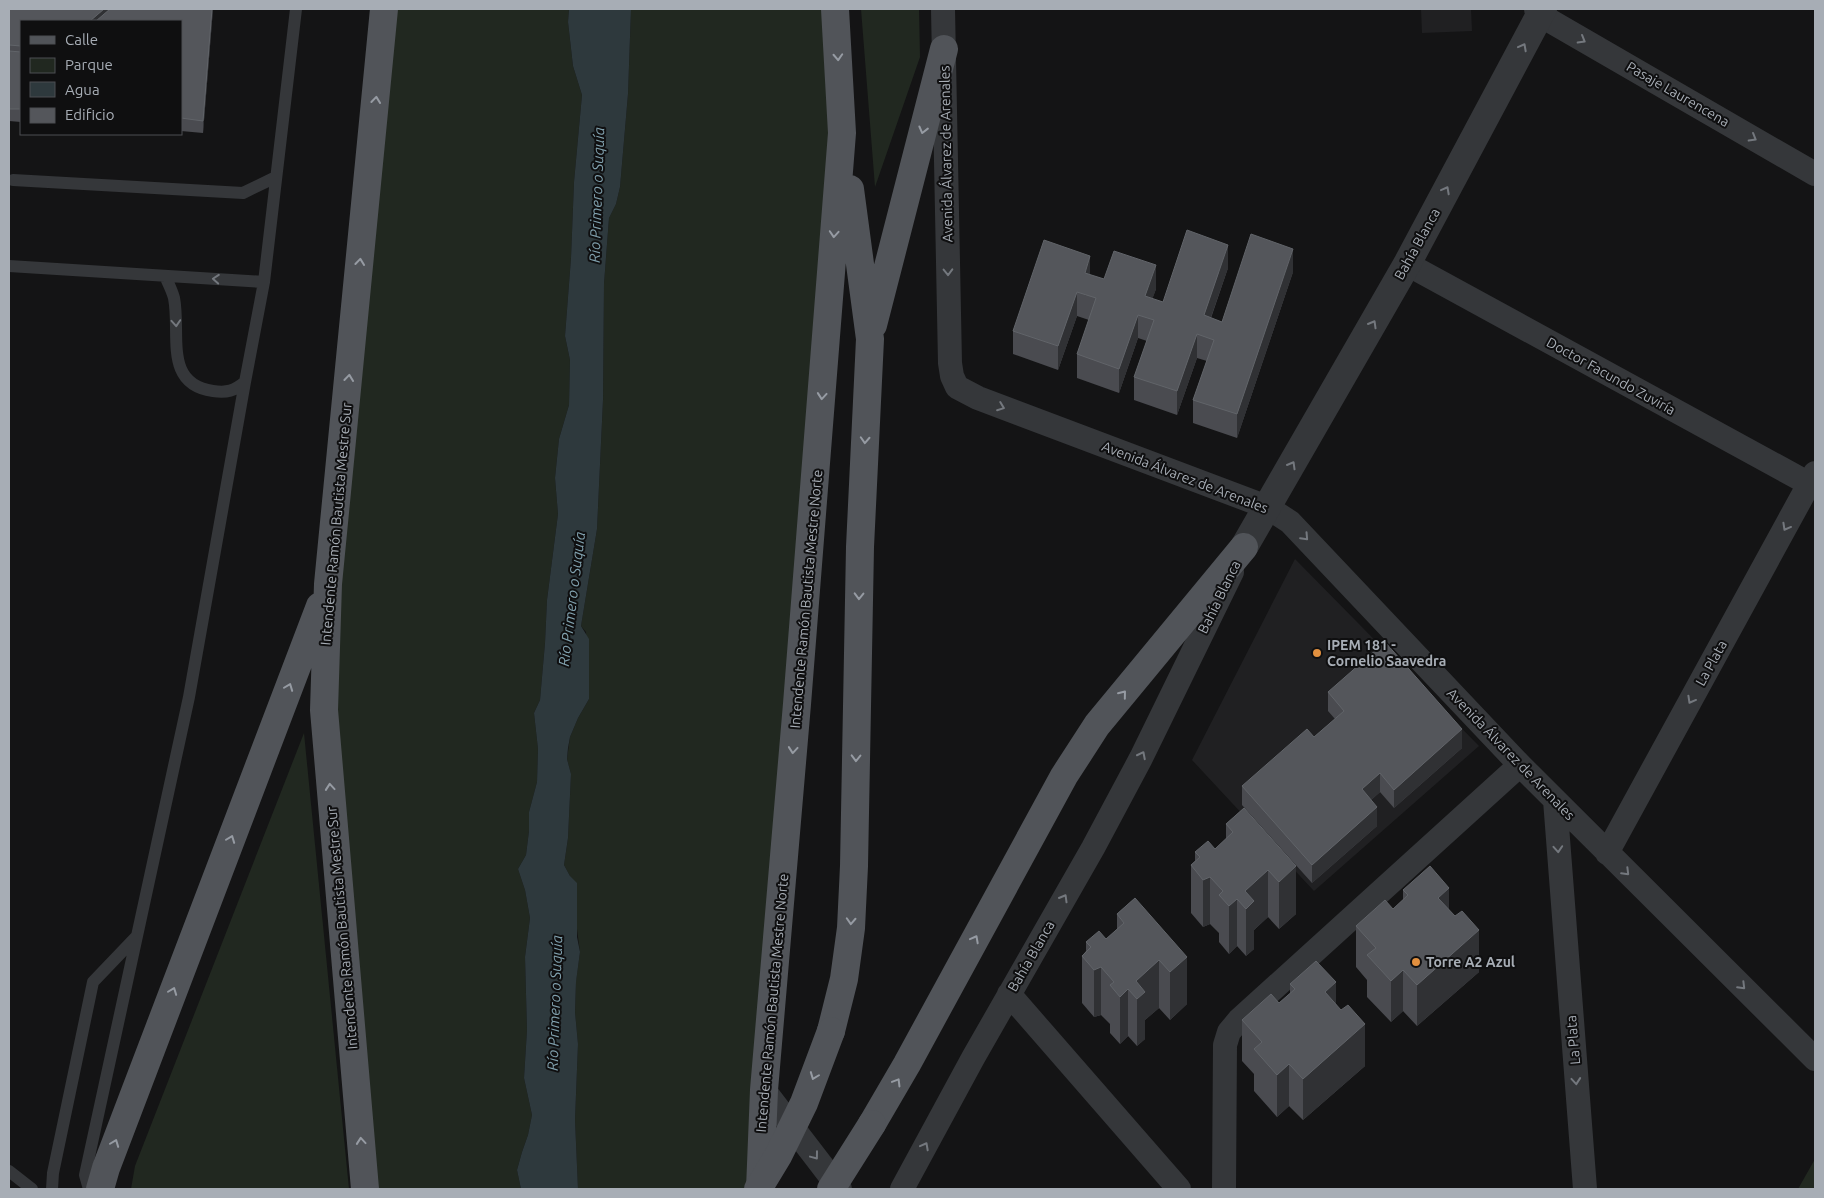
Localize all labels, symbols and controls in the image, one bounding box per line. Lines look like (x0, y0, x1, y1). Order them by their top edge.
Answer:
legend (20, 20, 182, 135)
text: Calle (65, 31, 98, 48)
one-way arrow (1577, 33, 1586, 43)
one-way arrow (1517, 43, 1527, 52)
one-way arrow (833, 54, 843, 62)
text: Parque (65, 56, 113, 73)
street label: Pasaje Laurencena (1624, 58, 1732, 130)
street label: Avenida Álvarez de Arenales (935, 65, 956, 243)
text: Agua (65, 81, 100, 98)
one-way arrow (370, 96, 381, 104)
text: Edificio (65, 106, 114, 123)
one-way arrow (918, 125, 929, 134)
water label: Río Primero o Suquía (586, 127, 607, 263)
one-way arrow (1748, 132, 1757, 142)
one-way arrow (1440, 187, 1450, 196)
street label: Bahía Blanca (1391, 205, 1443, 283)
one-way arrow (829, 230, 840, 238)
one-way arrow (354, 257, 365, 265)
one-way arrow (943, 268, 953, 276)
one-way arrow (211, 274, 219, 285)
one-way arrow (170, 319, 181, 327)
one-way arrow (1366, 320, 1376, 329)
street label: Doctor Facundo Zuviría (1544, 334, 1678, 418)
one-way arrow (343, 374, 354, 382)
one-way arrow (817, 392, 828, 400)
one-way arrow (996, 400, 1005, 411)
street label: Intendente Ramón Bautista Mestre Sur (317, 401, 355, 646)
one-way arrow (860, 436, 871, 444)
street label: Avenida Álvarez de Arenales (1100, 437, 1271, 516)
one-way arrow (1285, 461, 1295, 470)
street label: Intendente Ramón Bautista Mestre Norte (787, 469, 825, 729)
one-way arrow (1782, 522, 1792, 531)
water label: Río Primero o Suquía (555, 531, 588, 667)
one-way arrow (1299, 532, 1308, 541)
street label: Bahía Blanca (1194, 558, 1244, 636)
one-way arrow (854, 592, 865, 600)
place label: IPEM 181 - Cornelio Saavedra (1327, 637, 1446, 669)
street label: La Plata (1692, 637, 1730, 689)
marker: IPEM 181 - Cornelio Saavedra (1311, 647, 1323, 659)
one-way arrow (283, 684, 293, 692)
street label: Avenida Álvarez de Arenales (1444, 684, 1579, 823)
one-way arrow (1117, 691, 1126, 700)
one-way arrow (1687, 695, 1697, 704)
one-way arrow (788, 746, 799, 754)
one-way arrow (1136, 752, 1146, 761)
one-way arrow (851, 755, 861, 763)
one-way arrow (325, 783, 336, 791)
street label: Intendente Ramón Bautista Mestre Sur (323, 805, 361, 1050)
one-way arrow (225, 835, 235, 844)
one-way arrow (1553, 845, 1564, 853)
one-way arrow (1620, 866, 1629, 875)
street label: Intendente Ramón Bautista Mestre Norte (753, 873, 791, 1133)
one-way arrow (1058, 894, 1068, 903)
one-way arrow (846, 917, 857, 925)
street label: Bahía Blanca (1004, 918, 1058, 994)
water label: Río Primero o Suquía (544, 935, 565, 1071)
one-way arrow (969, 935, 979, 944)
place label: Torre A2 Azul (1426, 954, 1515, 970)
marker: Torre A2 Azul (1410, 956, 1422, 968)
one-way arrow (1736, 981, 1745, 990)
one-way arrow (167, 987, 177, 996)
street label: La Plata (1563, 1015, 1583, 1065)
one-way arrow (810, 1072, 820, 1080)
one-way arrow (1571, 1077, 1582, 1085)
one-way arrow (891, 1078, 901, 1087)
one-way arrow (356, 1136, 367, 1144)
one-way arrow (109, 1139, 120, 1148)
one-way arrow (919, 1143, 929, 1152)
one-way arrow (809, 1151, 818, 1160)

